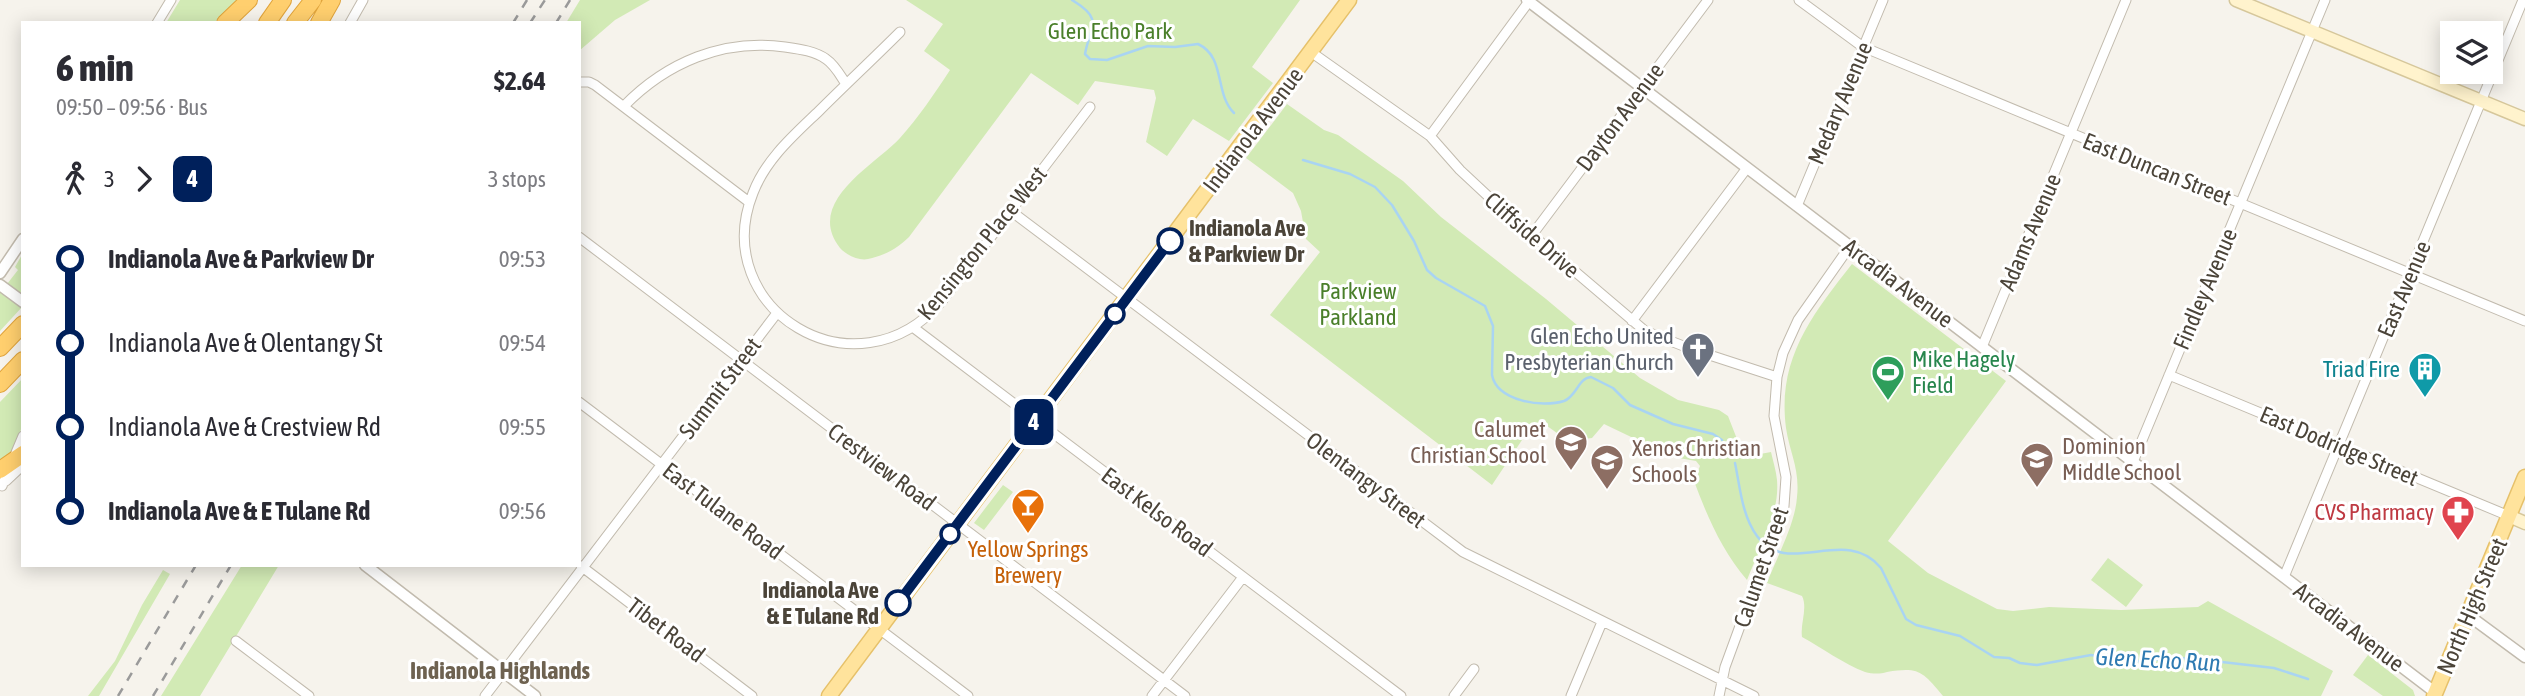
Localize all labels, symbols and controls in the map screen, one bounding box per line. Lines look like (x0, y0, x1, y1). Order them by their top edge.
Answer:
park label: Glen Echo Park (1048, 18, 1172, 44)
map controls (2440, 21, 2503, 84)
button: layers (2440, 21, 2503, 84)
street label: Medary Avenue (1803, 38, 1877, 168)
text: 6 min (56, 46, 134, 89)
street label: Dayton Avenue (1571, 58, 1669, 176)
street label: Indianola Avenue (1198, 62, 1308, 198)
text: $2.64 (494, 66, 546, 96)
text: 09:50 – 09:56 · Bus (56, 94, 208, 120)
street label: East Duncan Street (2079, 127, 2235, 211)
icon: walk (56, 160, 94, 198)
icon: forward (125, 160, 163, 198)
street label: Kensington Place West (912, 161, 1052, 325)
text: 4 (187, 165, 198, 192)
text: 3 (104, 166, 115, 192)
text: 3 stops (488, 166, 546, 192)
street label: Adams Avenue (1994, 170, 2066, 294)
street label: Cliffside Drive (1479, 187, 1585, 283)
place label: Indianola Ave & Parkview Dr (1189, 215, 1306, 267)
street label: Findley Avenue (2168, 225, 2242, 353)
marker: Indianola Ave & Parkview Dr (1157, 228, 1183, 254)
street label: Arcadia Avenue (1838, 233, 1958, 333)
street label: East Avenue (2372, 237, 2436, 341)
text: Indianola Ave & Parkview Dr (108, 244, 374, 274)
text: 09:53 (499, 246, 546, 272)
park label: Parkview Parkland (1319, 278, 1397, 330)
unlabelled marker (1105, 304, 1125, 324)
place label: Glen Echo United Presbyterian Church (1504, 323, 1674, 375)
text: Indianola Ave & Olentangy St (108, 328, 383, 358)
text: 09:54 (499, 330, 546, 356)
church icon: Glen Echo United Presbyterian Church (1679, 330, 1717, 379)
street label: Summit Street (674, 332, 766, 444)
place label: Mike Hagely Field (1912, 346, 2015, 398)
building icon: Triad Fire (2406, 350, 2444, 399)
sports icon: Mike Hagely Field (1869, 353, 1907, 402)
place label: Triad Fire (2323, 356, 2400, 382)
line badge: 4 (1011, 399, 1057, 445)
street label: East Dodridge Street (2256, 401, 2422, 491)
text: 4 (1028, 408, 1040, 435)
text: Indianola Ave & Crestview Rd (108, 412, 381, 442)
text: 09:55 (499, 414, 546, 440)
place label: Calumet Christian School (1410, 416, 1546, 468)
street label: Crestview Road (823, 418, 941, 516)
school or university icon: Calumet Christian School (1552, 423, 1590, 472)
street label: Olentangy Street (1301, 427, 1431, 533)
place label: Dominion Middle School (2062, 433, 2181, 485)
place label: Xenos Christian Schools (1632, 435, 1761, 487)
school or university icon: Dominion Middle School (2018, 440, 2056, 489)
school or university icon: Xenos Christian Schools (1588, 442, 1626, 491)
street label: East Tulane Road (658, 457, 788, 565)
street label: East Kelso Road (1097, 462, 1217, 562)
bar icon: Yellow Springs Brewery (1009, 486, 1047, 535)
pharmacy icon: CVS Pharmacy (2439, 493, 2477, 542)
text: Indianola Ave & E Tulane Rd (108, 496, 370, 526)
text: 09:56 (499, 498, 546, 524)
place label: CVS Pharmacy (2314, 499, 2434, 525)
street label: Calumet Street (1728, 503, 1794, 631)
unlabelled marker (940, 524, 960, 544)
street label: North High Street (2432, 534, 2512, 678)
place label: Yellow Springs Brewery (968, 536, 1088, 588)
place label: Indianola Ave & E Tulane Rd (762, 577, 879, 629)
street label: Arcadia Avenue (2289, 577, 2409, 677)
marker: Indianola Ave & E Tulane Rd (885, 590, 911, 616)
street label: Tibet Road (622, 593, 710, 667)
water label: Glen Echo Run (2095, 643, 2222, 676)
district label: Indianola Highlands (410, 657, 591, 684)

